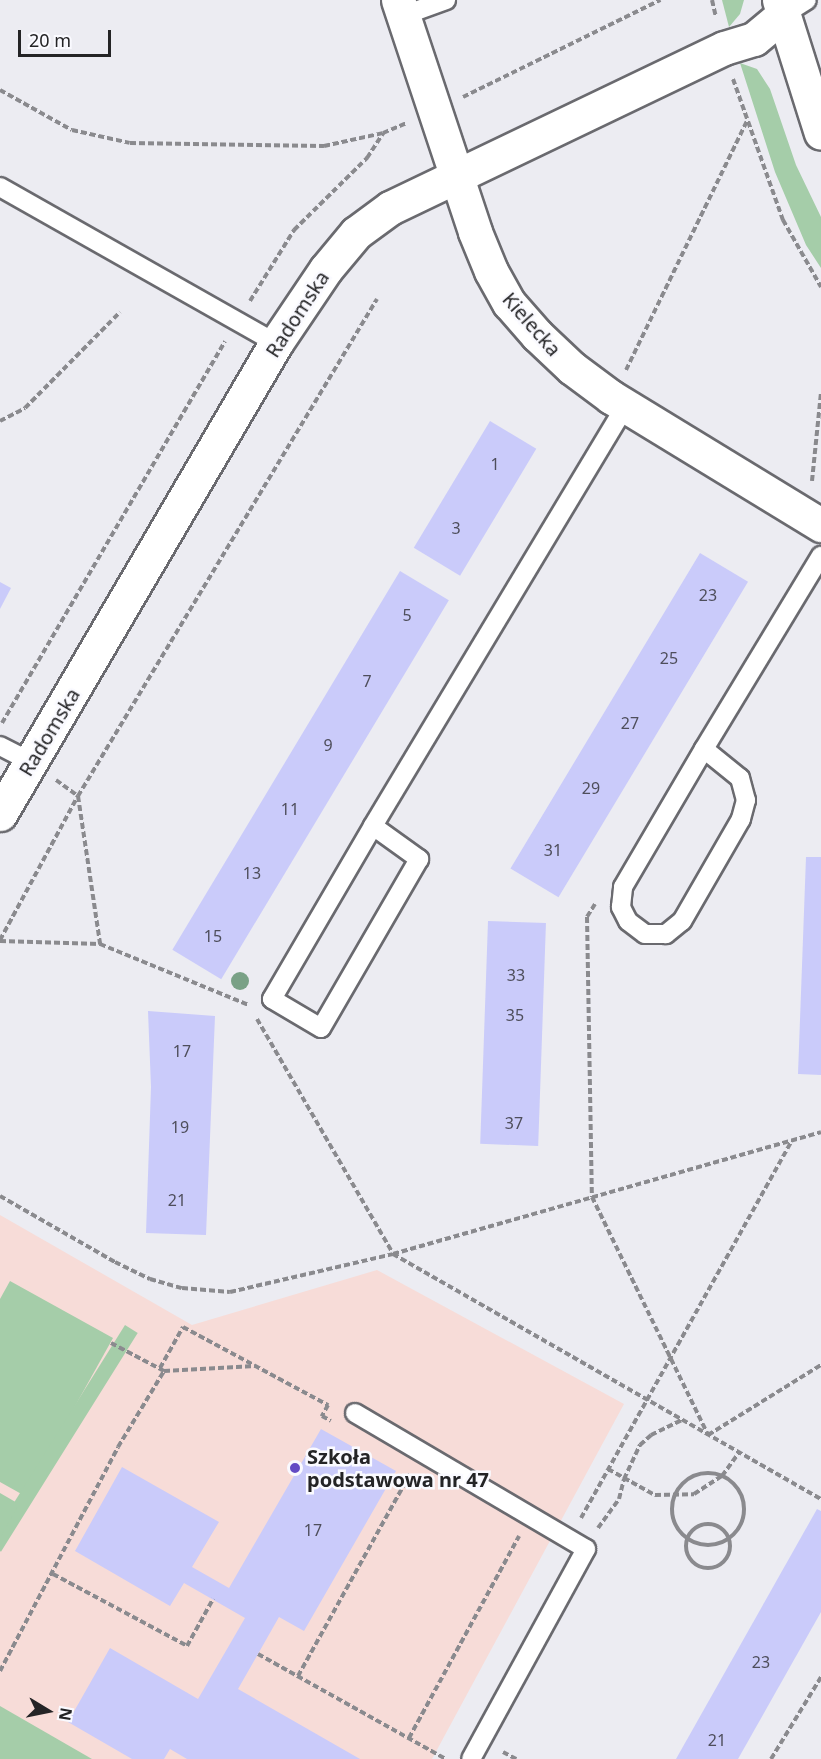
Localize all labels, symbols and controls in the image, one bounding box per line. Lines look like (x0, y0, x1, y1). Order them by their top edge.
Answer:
scale bar (21, 18, 114, 56)
text: 20 m (29, 28, 71, 52)
street label: Radomska (260, 266, 334, 362)
street label: Kielecka (498, 287, 566, 361)
house number: 1 (490, 454, 500, 474)
house number: 3 (451, 518, 461, 538)
house number: 23 (699, 585, 717, 605)
house number: 5 (402, 605, 412, 625)
house number: 25 (660, 648, 678, 668)
house number: 7 (362, 671, 372, 691)
street label: Radomska (13, 684, 85, 780)
house number: 27 (621, 713, 639, 733)
house number: 9 (323, 735, 333, 755)
house number: 29 (582, 778, 600, 798)
house number: 11 (281, 799, 299, 819)
house number: 31 (544, 840, 562, 860)
house number: 13 (243, 863, 261, 883)
house number: 15 (204, 926, 222, 946)
house number: 33 (507, 965, 525, 985)
house number: 35 (506, 1005, 524, 1025)
house number: 17 (173, 1041, 191, 1061)
house number: 37 (505, 1113, 523, 1133)
house number: 19 (171, 1117, 189, 1137)
house number: 21 (168, 1190, 186, 1210)
place label: Szkoła podstawowa nr 47 (307, 1444, 489, 1491)
marker: Szkoła podstawowa nr 47 (288, 1461, 302, 1475)
house number: 17 (304, 1520, 322, 1540)
house number: 23 (752, 1652, 770, 1672)
north arrow (18, 1681, 78, 1741)
text: N (54, 1706, 78, 1722)
house number: 21 (708, 1730, 726, 1750)

